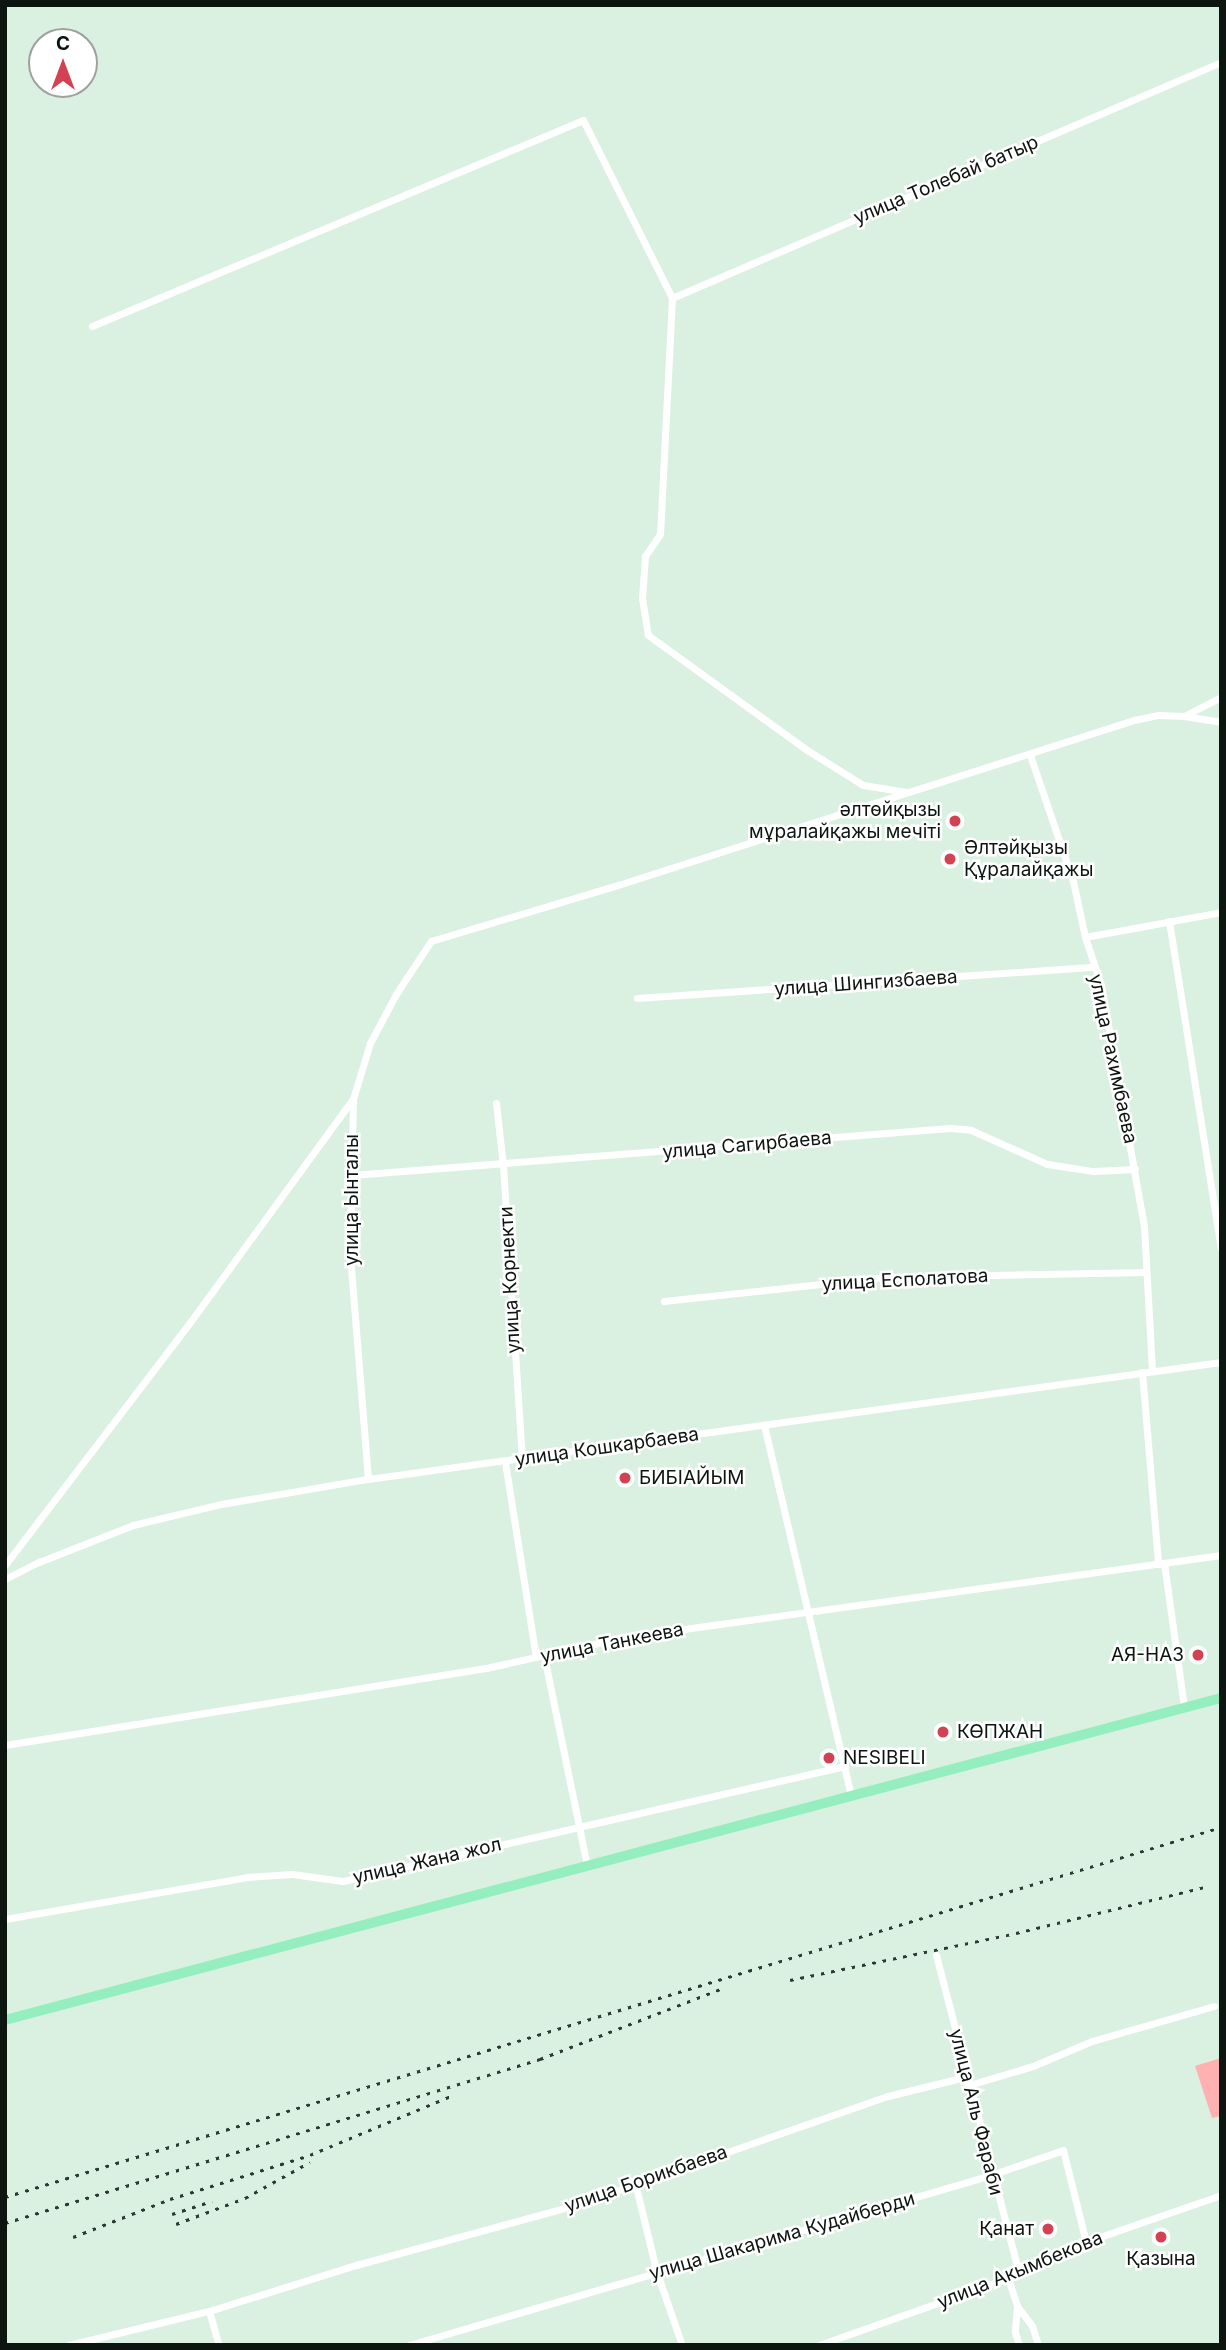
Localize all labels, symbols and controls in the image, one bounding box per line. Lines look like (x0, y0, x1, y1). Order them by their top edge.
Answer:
north arrow (28, 28, 98, 98)
text: С (56, 32, 70, 55)
street label: улица Толебай батыр (850, 131, 1042, 229)
place label: әлтөйқызы мұралайқажы мечіті (749, 799, 941, 843)
marker: әлтөйқызы мұралайқажы мечіті (947, 813, 963, 829)
place label: Әлтәйқызы Құралайқажы (964, 837, 1093, 881)
marker: Әлтәйқызы Құралайқажы (942, 851, 958, 867)
street label: улица Шингизбаева (774, 965, 958, 1001)
street label: улица Рахимбаева (1084, 972, 1142, 1146)
street label: улица Сагирбаева (661, 1126, 833, 1164)
street label: улица Ынталы (341, 1134, 363, 1266)
street label: улица Корнекти (495, 1206, 525, 1354)
street label: улица Есполатова (821, 1264, 989, 1296)
street label: улица Кошкарбаева (514, 1423, 700, 1471)
place label: БИБІАЙЫМ (639, 1467, 744, 1489)
marker: БИБІАЙЫМ (617, 1470, 633, 1486)
street label: улица Танкеева (538, 1618, 686, 1668)
place label: АЯ-НАЗ (1111, 1644, 1184, 1666)
marker: АЯ-НАЗ (1190, 1647, 1206, 1663)
place label: КӨПЖАН (957, 1721, 1043, 1743)
marker: КӨПЖАН (935, 1724, 951, 1740)
place label: NESIBELI (843, 1747, 926, 1769)
marker: NESIBELI (821, 1750, 837, 1766)
street label: улица Жана жол (351, 1833, 503, 1889)
street label: улица Аль Фараби (944, 2026, 1008, 2198)
street label: улица Борикбаева (562, 2140, 730, 2218)
street label: улица Шакарима Кудайберди (646, 2187, 918, 2285)
place label: Қанат (979, 2218, 1034, 2240)
marker: Қанат (1040, 2221, 1056, 2237)
street label: улица Акымбекова (934, 2226, 1106, 2314)
marker: Қазына (1153, 2229, 1169, 2245)
place label: Қазына (1126, 2248, 1196, 2270)

